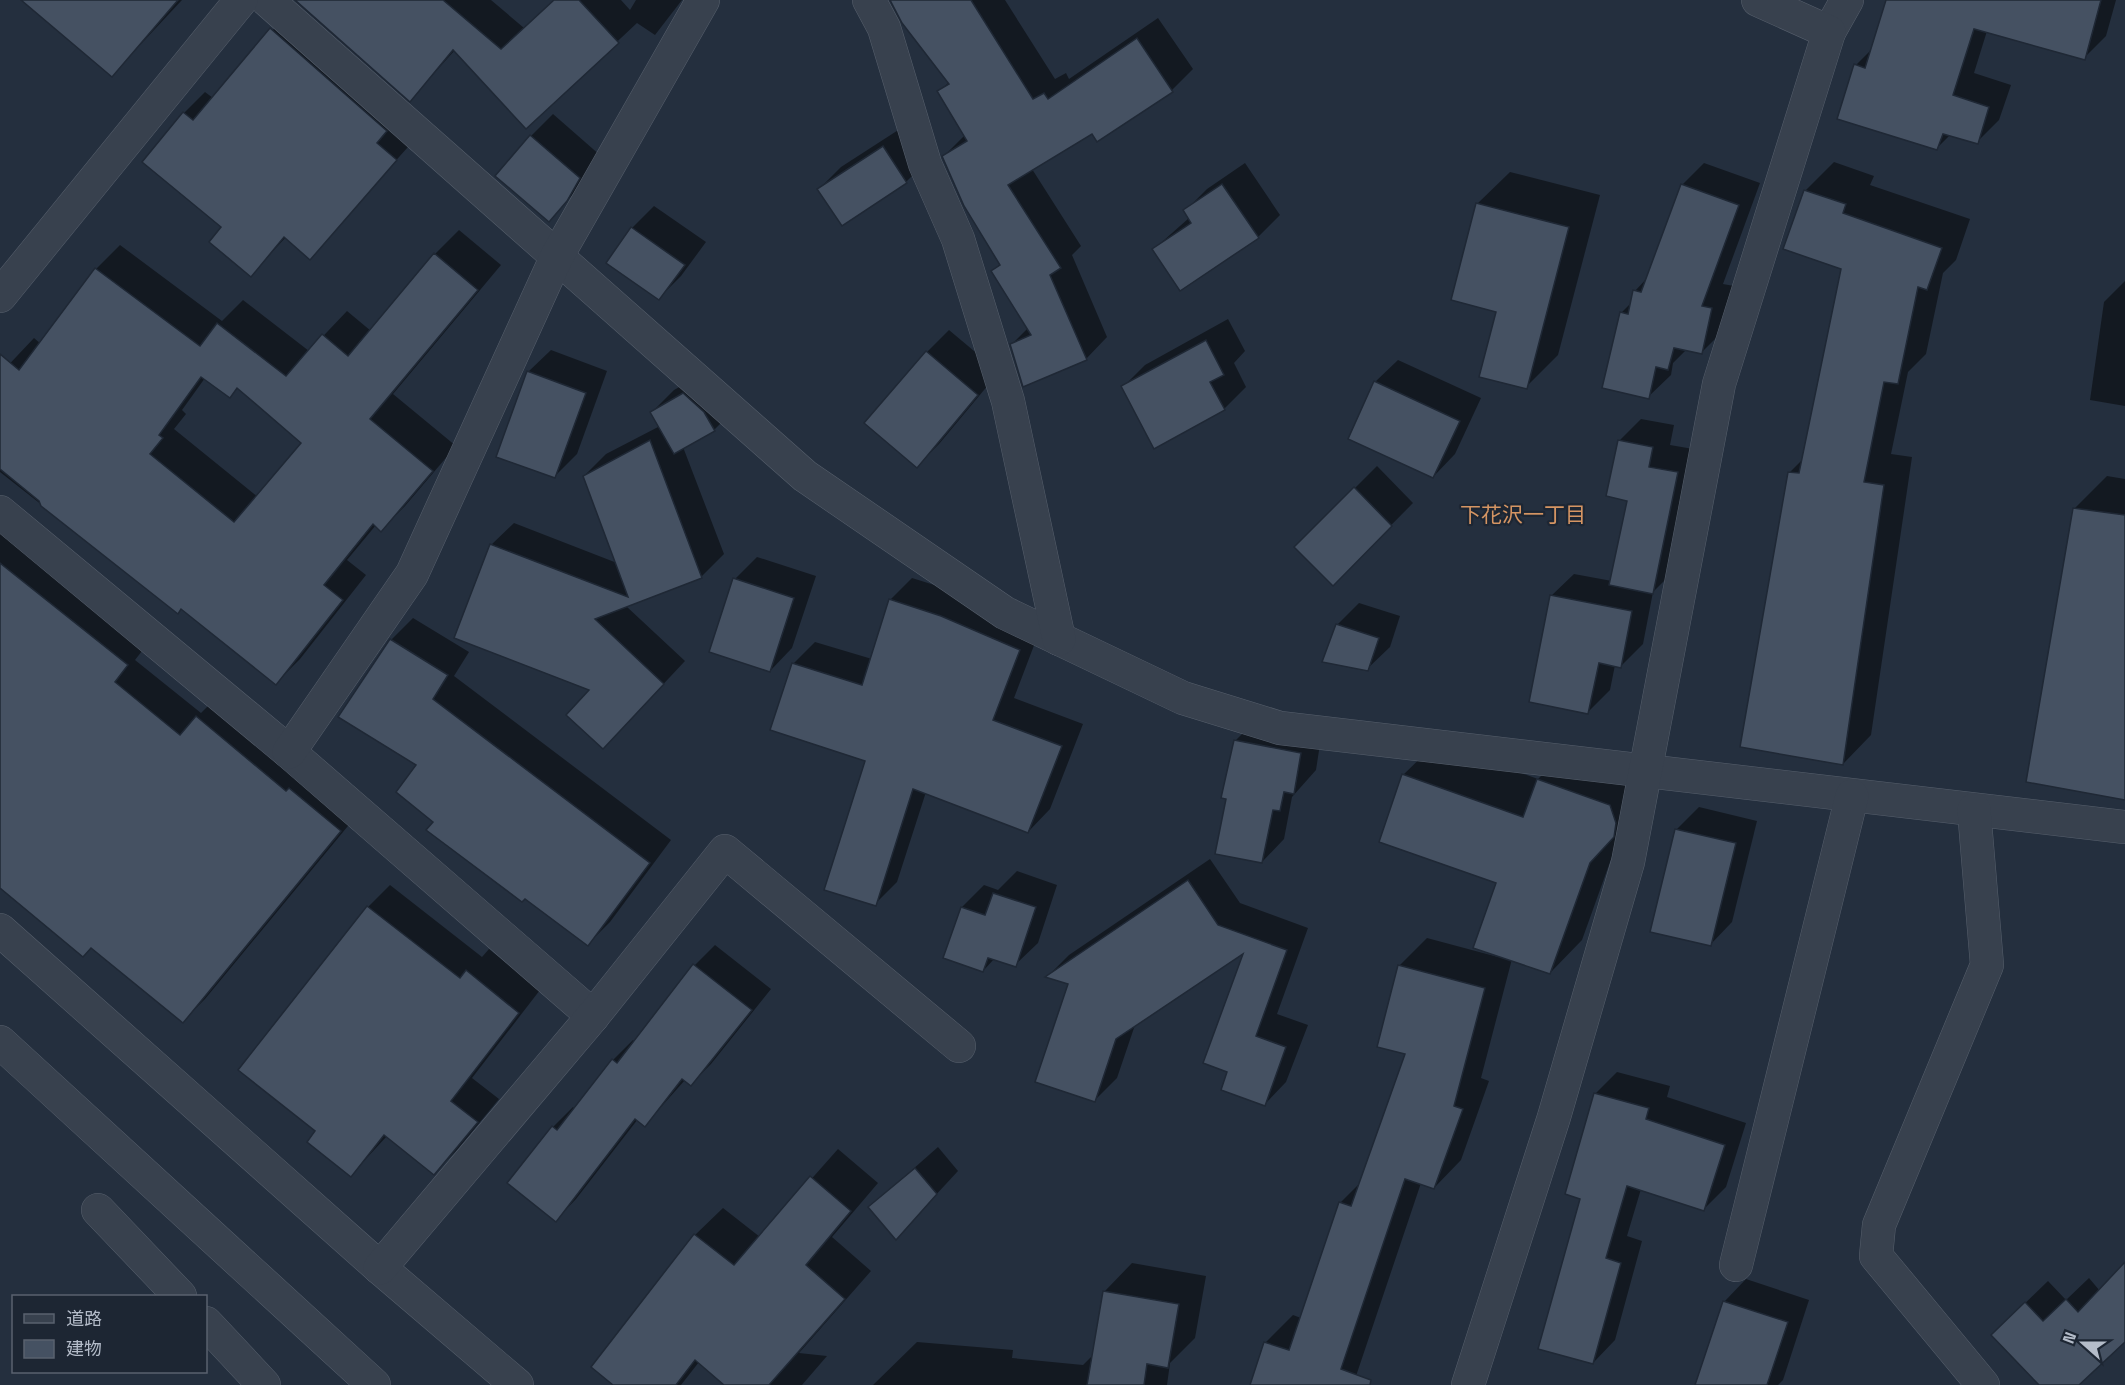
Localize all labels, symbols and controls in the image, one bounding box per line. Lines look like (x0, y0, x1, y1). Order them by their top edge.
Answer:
district label: 下花沢一丁目 (1460, 501, 1586, 528)
legend (12, 1295, 207, 1373)
text: 道路 (66, 1307, 102, 1330)
north arrow (2053, 1313, 2113, 1373)
text: N (2058, 1329, 2081, 1347)
text: 建物 (66, 1337, 102, 1360)

